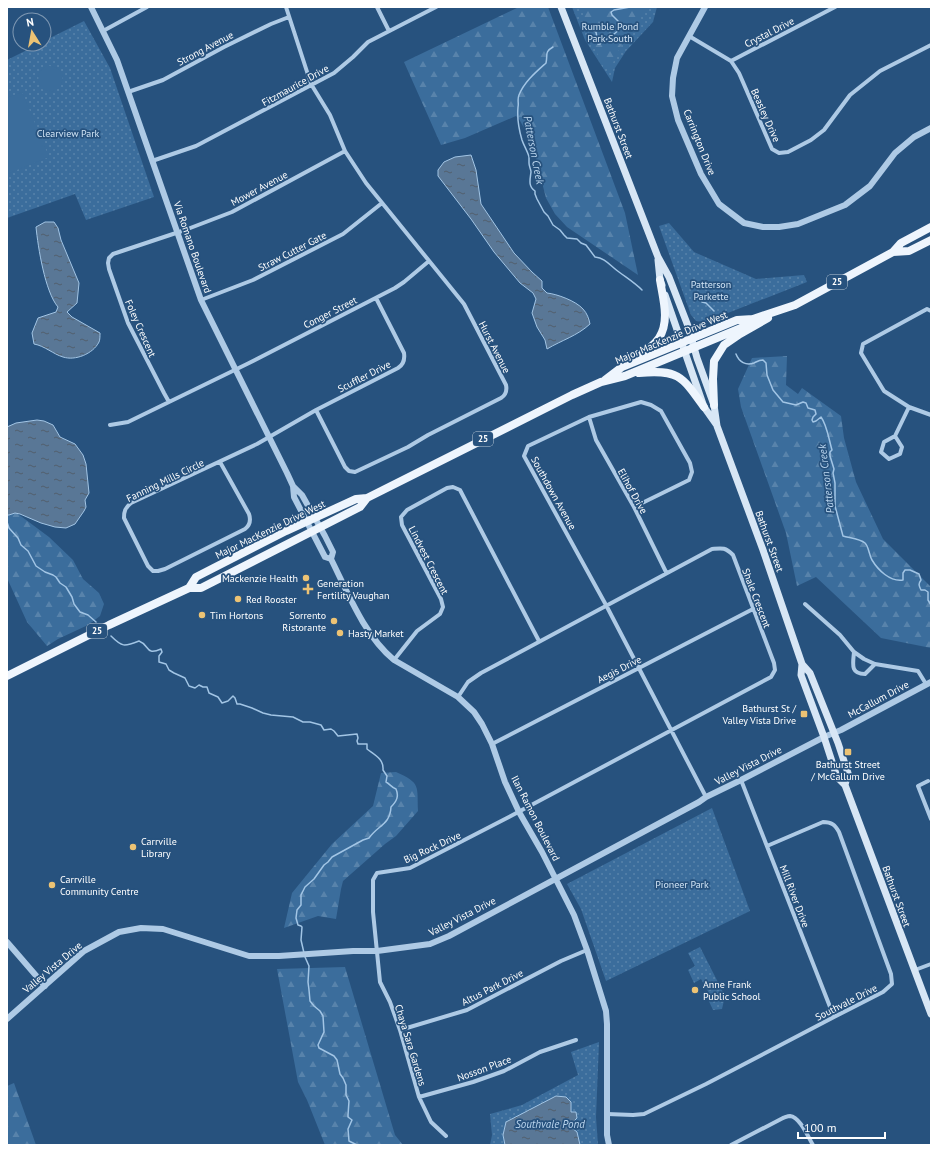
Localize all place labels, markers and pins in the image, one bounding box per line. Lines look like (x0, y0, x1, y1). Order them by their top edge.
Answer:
place label: Mackenzie Health (222, 572, 298, 585)
marker: Mackenzie Health (301, 573, 311, 583)
place label: Generation Fertility Vaughan (317, 577, 389, 602)
marker: Generation Fertility Vaughan (302, 583, 314, 595)
place label: Red Rooster (246, 593, 297, 606)
marker: Red Rooster (233, 594, 243, 604)
place label: Tim Hortons (210, 609, 263, 622)
place label: Sorrento Ristorante (282, 609, 326, 634)
marker: Tim Hortons (197, 610, 207, 620)
marker: Sorrento Ristorante (329, 616, 339, 626)
place label: Hasty Market (348, 627, 404, 640)
marker: Hasty Market (335, 628, 345, 638)
place label: Bathurst St / Valley Vista Drive (721, 702, 796, 727)
marker: Bathurst St / Valley Vista Drive (799, 709, 809, 719)
marker: Bathurst Street / McCallum Drive (843, 747, 853, 757)
place label: Bathurst Street / McCallum Drive (810, 758, 885, 783)
place label: Carrville Library (141, 835, 177, 860)
marker: Carrville Library (128, 842, 138, 852)
place label: Carrville Community Centre (60, 873, 139, 898)
marker: Carrville Community Centre (47, 880, 57, 890)
place label: Anne Frank Public School (703, 978, 761, 1003)
marker: Anne Frank Public School (690, 985, 700, 995)

